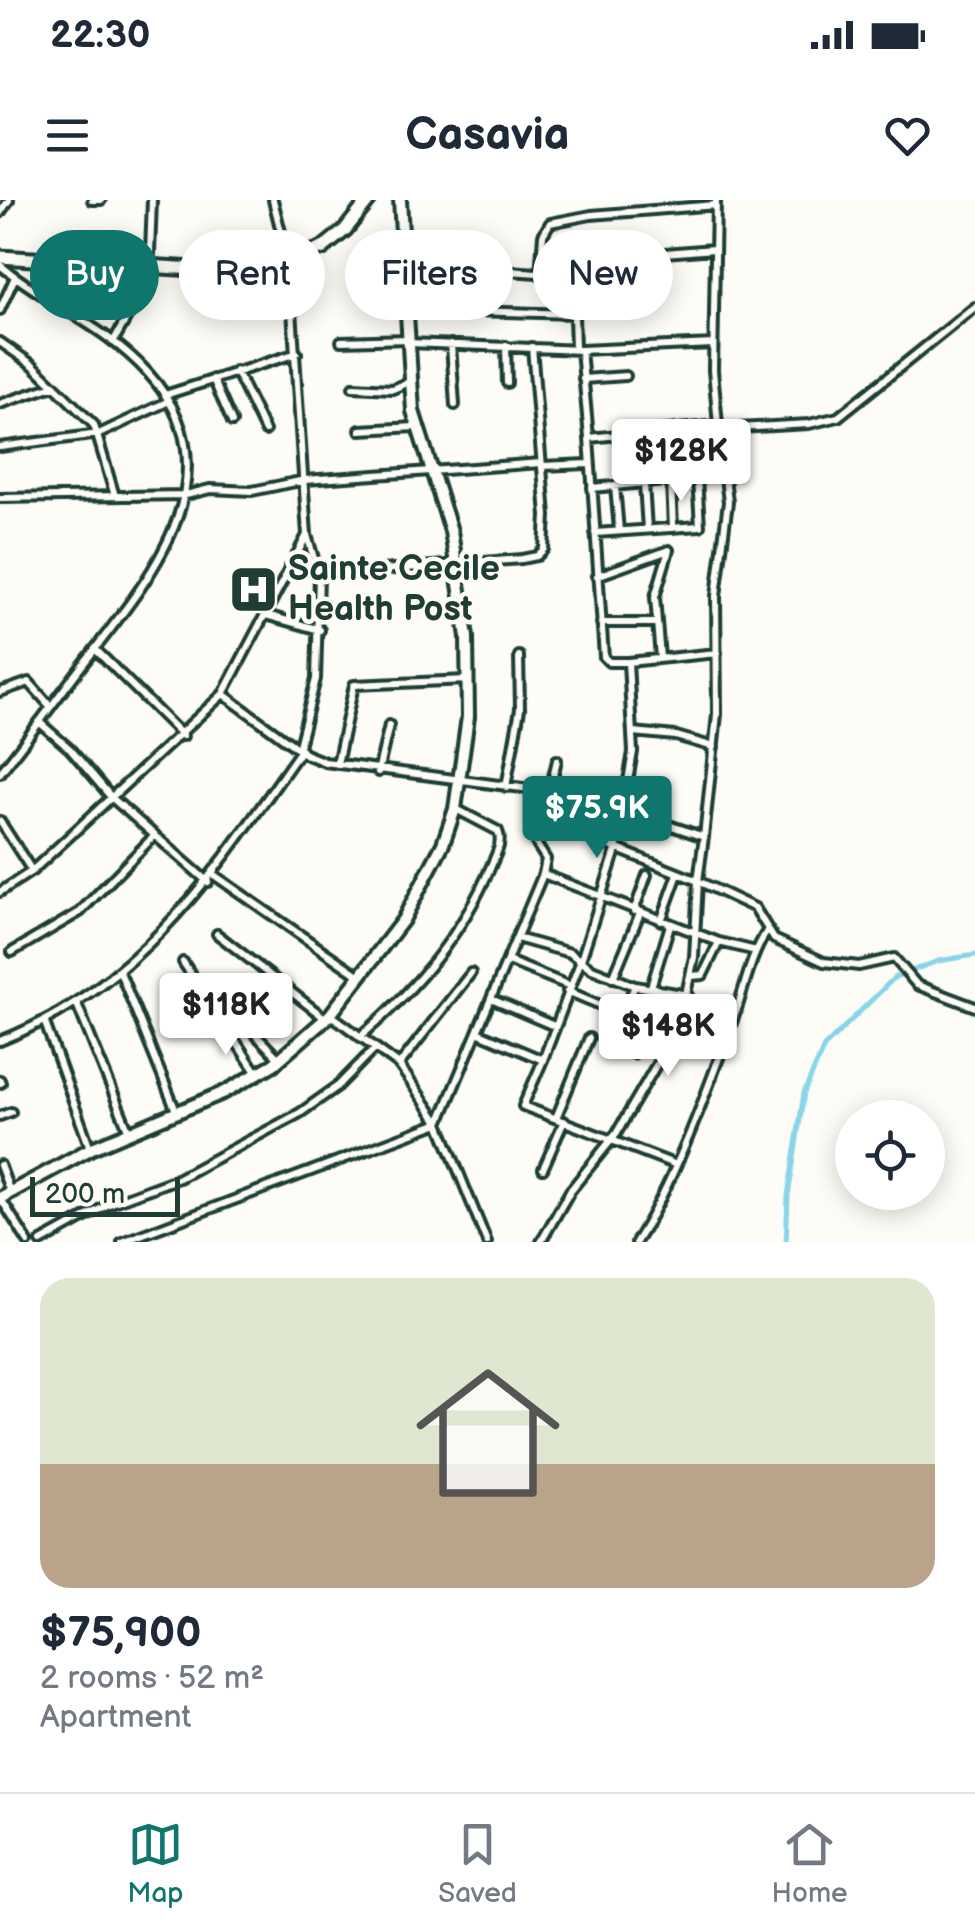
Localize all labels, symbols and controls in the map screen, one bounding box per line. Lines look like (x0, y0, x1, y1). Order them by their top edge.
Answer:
text: 22:30 (50, 13, 151, 58)
icon: menu (40, 108, 95, 163)
text: Casavia (406, 108, 569, 163)
icon: heart (880, 108, 935, 163)
chip: Buy (30, 230, 159, 320)
chip: Rent (179, 230, 325, 320)
chip: Filters (345, 230, 513, 320)
chip: New (533, 230, 673, 320)
pin: $128K (611, 419, 751, 504)
text: $128K (634, 432, 728, 471)
place label: Sainte Cecile Health Post (288, 548, 500, 631)
hospital icon: Sainte Cecile Health Post (227, 563, 279, 615)
pin: $75.9K (516, 776, 678, 861)
text: $75.9K (545, 789, 649, 828)
pin: $118K (156, 973, 296, 1058)
text: $118K (181, 986, 271, 1025)
pin: $148K (598, 994, 738, 1079)
text: $148K (621, 1007, 715, 1046)
map controls (835, 1100, 945, 1210)
button: locate (835, 1100, 945, 1210)
scale bar (30, 1172, 180, 1216)
text: 200 m (45, 1178, 125, 1211)
icon: home (398, 1343, 578, 1523)
text: $75,900 (40, 1608, 201, 1659)
text: 2 rooms · 52 m² (40, 1659, 264, 1698)
text: Apartment (40, 1698, 191, 1737)
tab: Map (127, 1817, 184, 1910)
tab: Saved (438, 1817, 517, 1910)
tab: Home (772, 1817, 848, 1910)

